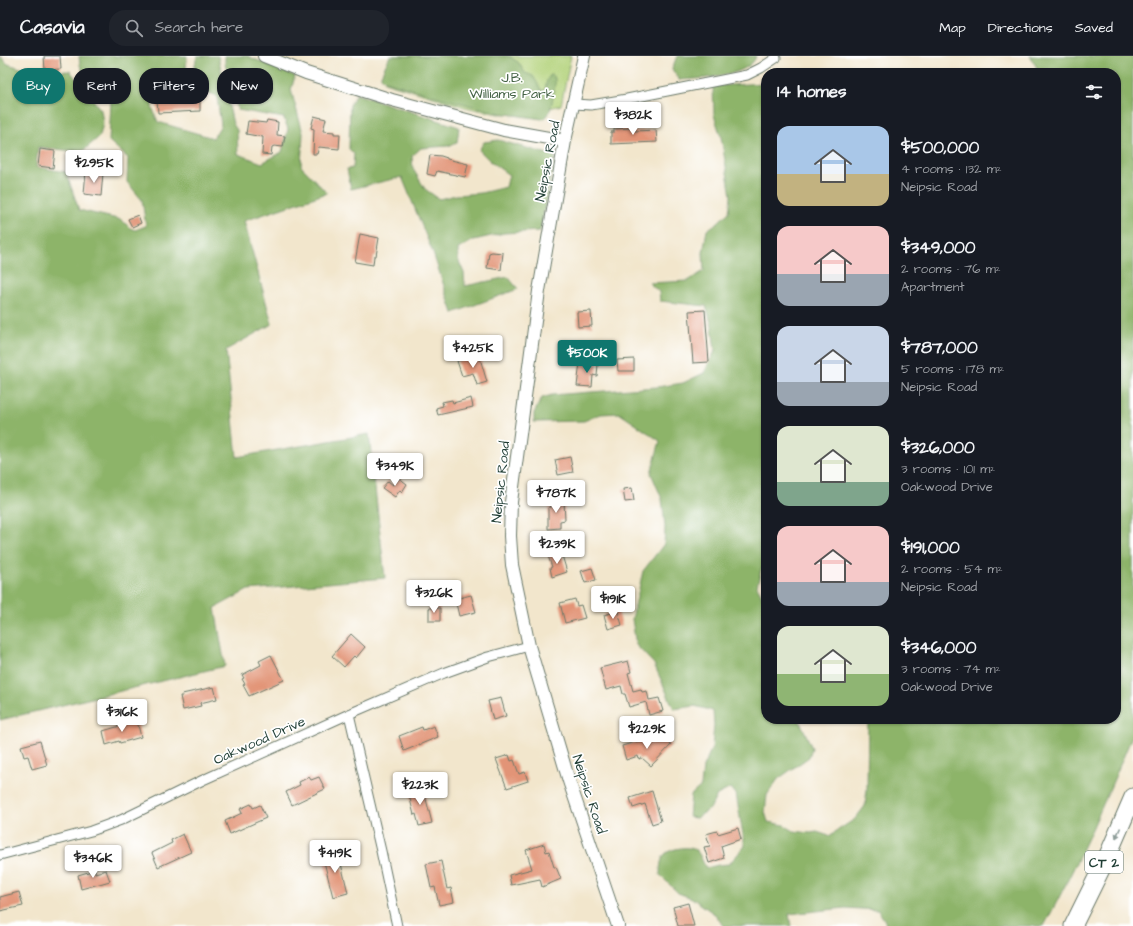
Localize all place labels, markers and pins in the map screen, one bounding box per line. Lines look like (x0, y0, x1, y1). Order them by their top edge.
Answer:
pin: $382K (605, 102, 661, 136)
pin: $295K (66, 150, 122, 184)
pin: $425K (445, 335, 501, 369)
pin: $500K (559, 340, 615, 374)
pin: $349K (367, 453, 423, 487)
pin: $787K (528, 480, 584, 514)
pin: $239K (529, 531, 585, 565)
pin: $326K (406, 580, 462, 614)
pin: $191K (585, 586, 641, 620)
pin: $316K (94, 699, 150, 733)
pin: $229K (619, 716, 675, 750)
pin: $223K (392, 772, 448, 806)
pin: $419K (307, 840, 363, 874)
pin: $346K (65, 845, 121, 879)

